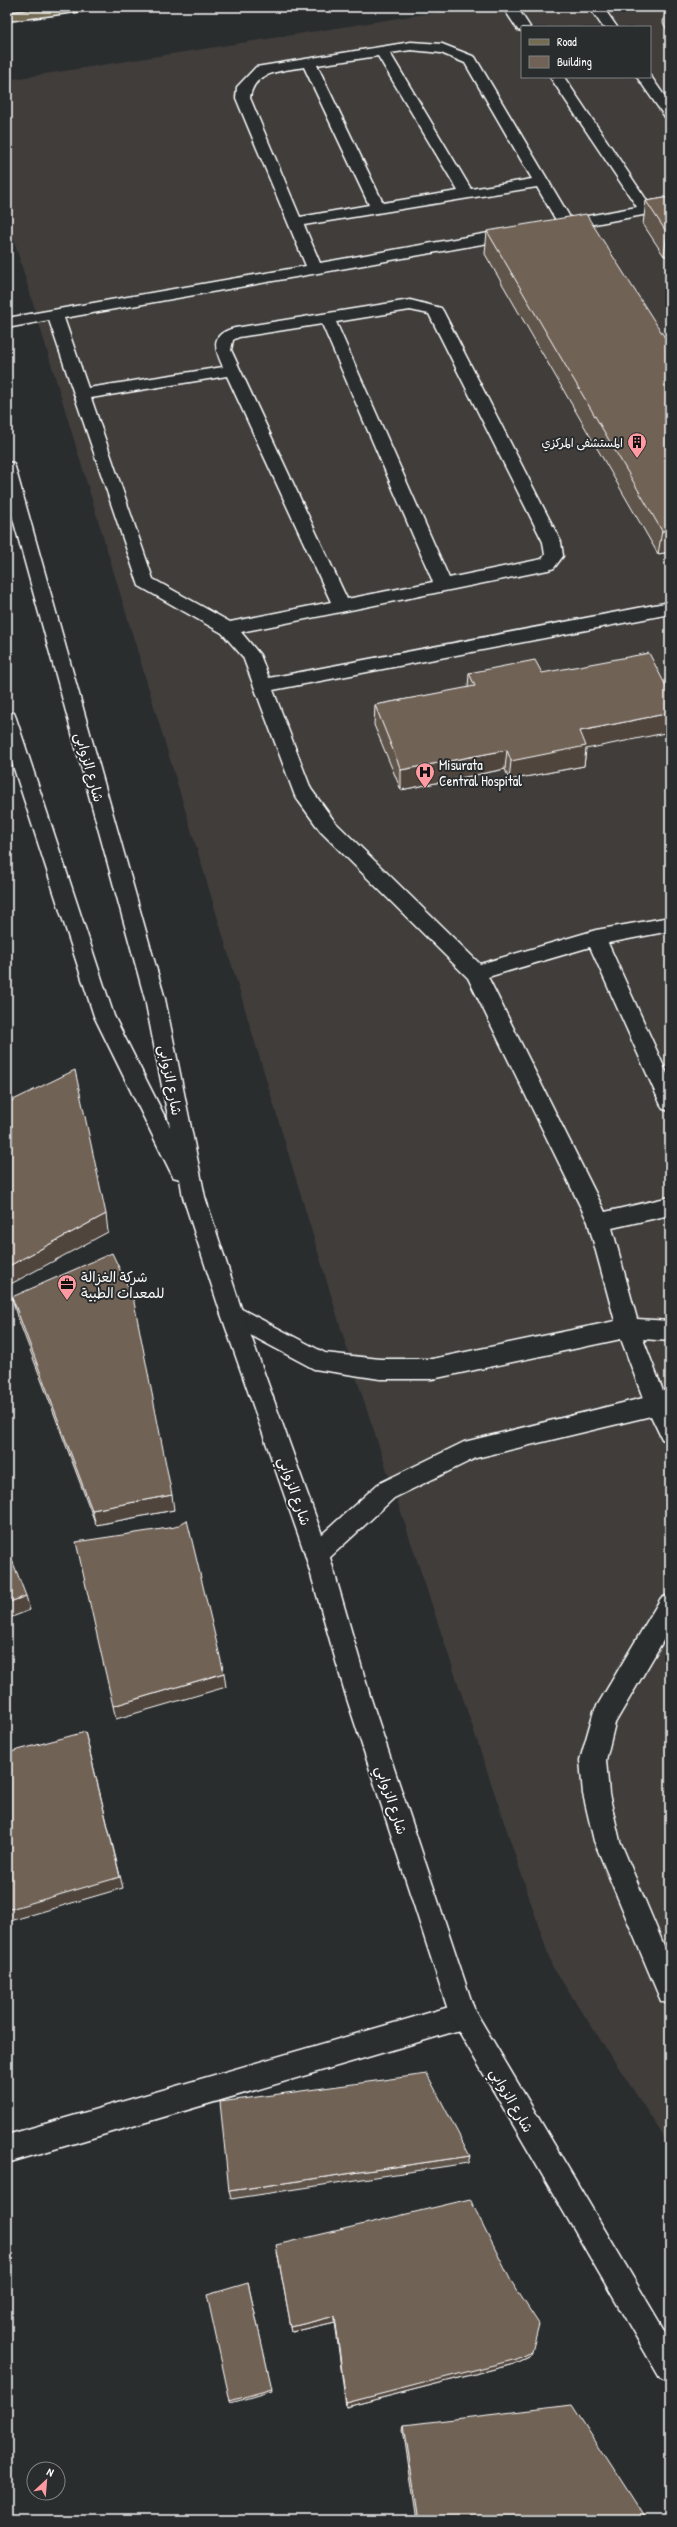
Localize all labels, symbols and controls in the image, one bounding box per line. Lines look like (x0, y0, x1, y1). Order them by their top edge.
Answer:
legend (521, 26, 651, 78)
text: Road (557, 33, 577, 50)
text: Building (557, 53, 592, 70)
building icon: المستشفى المركزي (626, 431, 648, 459)
place label: المستشفى المركزي (542, 434, 623, 452)
street label: شارع الزوابى (70, 730, 109, 804)
place label: Misurata Central Hospital (439, 755, 522, 791)
hospital icon: Misurata Central Hospital (414, 761, 436, 789)
street label: شارع الزوابى (154, 1043, 187, 1117)
place label: شركة الغزالة للمعدات الطبية (81, 1267, 164, 1302)
office icon: شركة الغزالة للمعدات الطبية (56, 1273, 78, 1301)
street label: شارع الزوابي (271, 1454, 316, 1529)
street label: شارع الزوابي (368, 1763, 412, 1838)
street label: شارع الزوابي (482, 2064, 538, 2138)
north arrow (26, 2461, 66, 2501)
text: N (45, 2464, 56, 2480)

